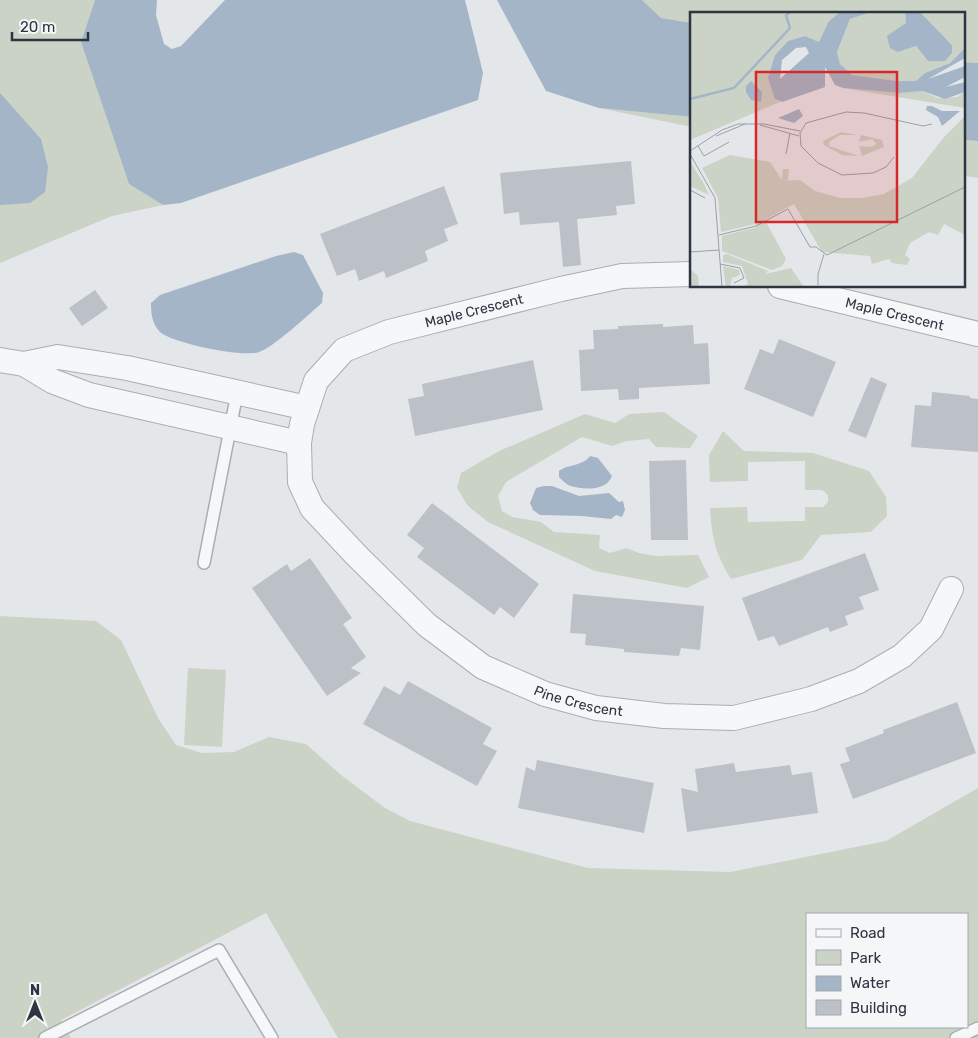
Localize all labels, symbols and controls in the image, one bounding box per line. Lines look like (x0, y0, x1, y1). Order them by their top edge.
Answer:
scale bar (12, 10, 89, 42)
inset map (690, 12, 966, 288)
text: 20 m (20, 18, 55, 36)
street label: Maple Crescent (423, 290, 525, 331)
street label: Maple Crescent (844, 294, 946, 334)
street label: Pine Crescent (531, 682, 624, 720)
legend (806, 913, 968, 1028)
text: Road (850, 924, 886, 942)
text: Park (850, 949, 881, 967)
text: Water (850, 974, 890, 992)
north arrow (10, 978, 60, 1028)
text: N (30, 982, 40, 999)
text: Building (850, 999, 907, 1017)

